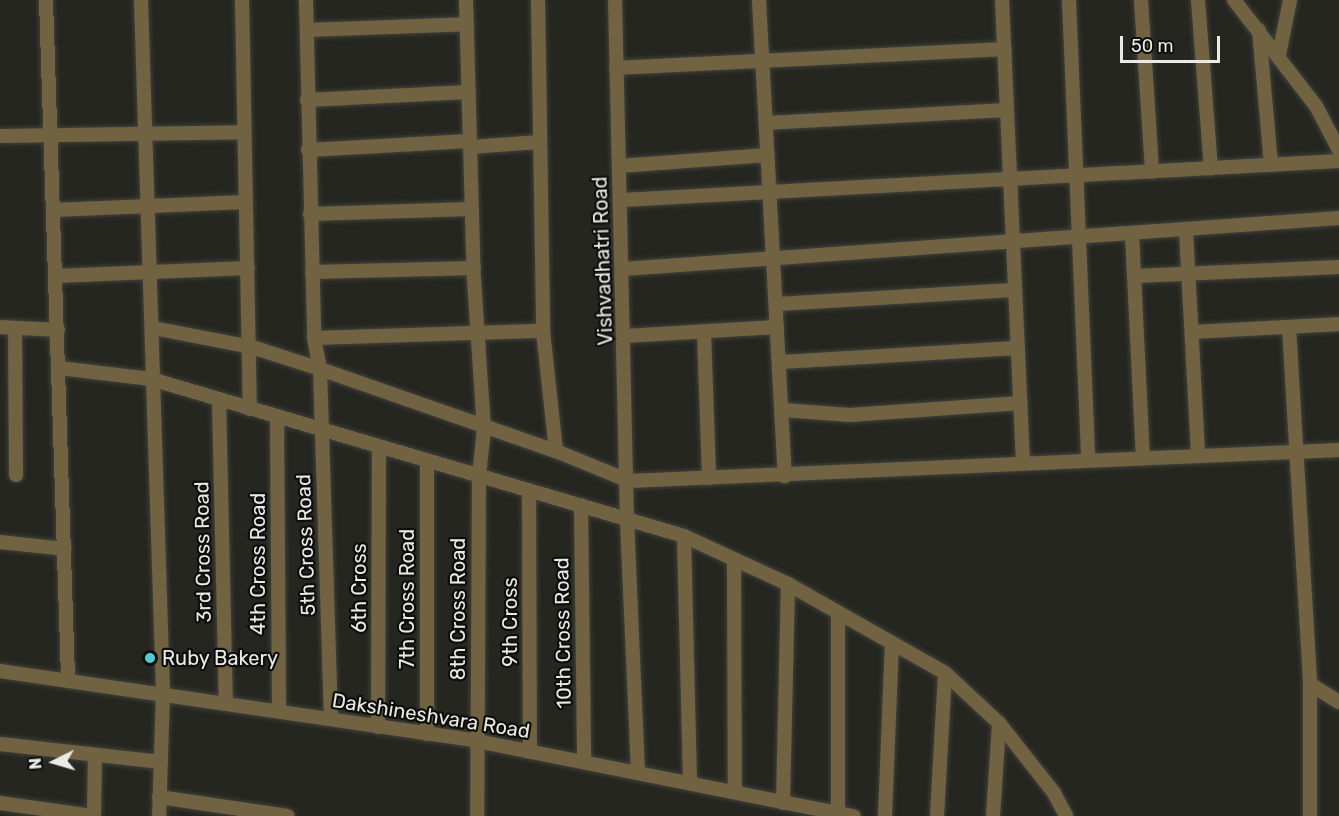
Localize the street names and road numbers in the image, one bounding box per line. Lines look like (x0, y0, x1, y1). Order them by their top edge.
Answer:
street label: Vishvadhatri Road (588, 176, 618, 346)
street label: 5th Cross Road (292, 474, 320, 616)
street label: 3rd Cross Road (190, 481, 216, 623)
street label: 4th Cross Road (246, 493, 270, 635)
street label: 7th Cross Road (395, 529, 419, 669)
street label: 8th Cross Road (446, 538, 470, 680)
street label: 6th Cross (347, 543, 371, 633)
street label: 10th Cross Road (550, 557, 576, 709)
street label: 9th Cross (498, 577, 522, 667)
street label: Dakshineshvara Road (330, 688, 532, 744)

